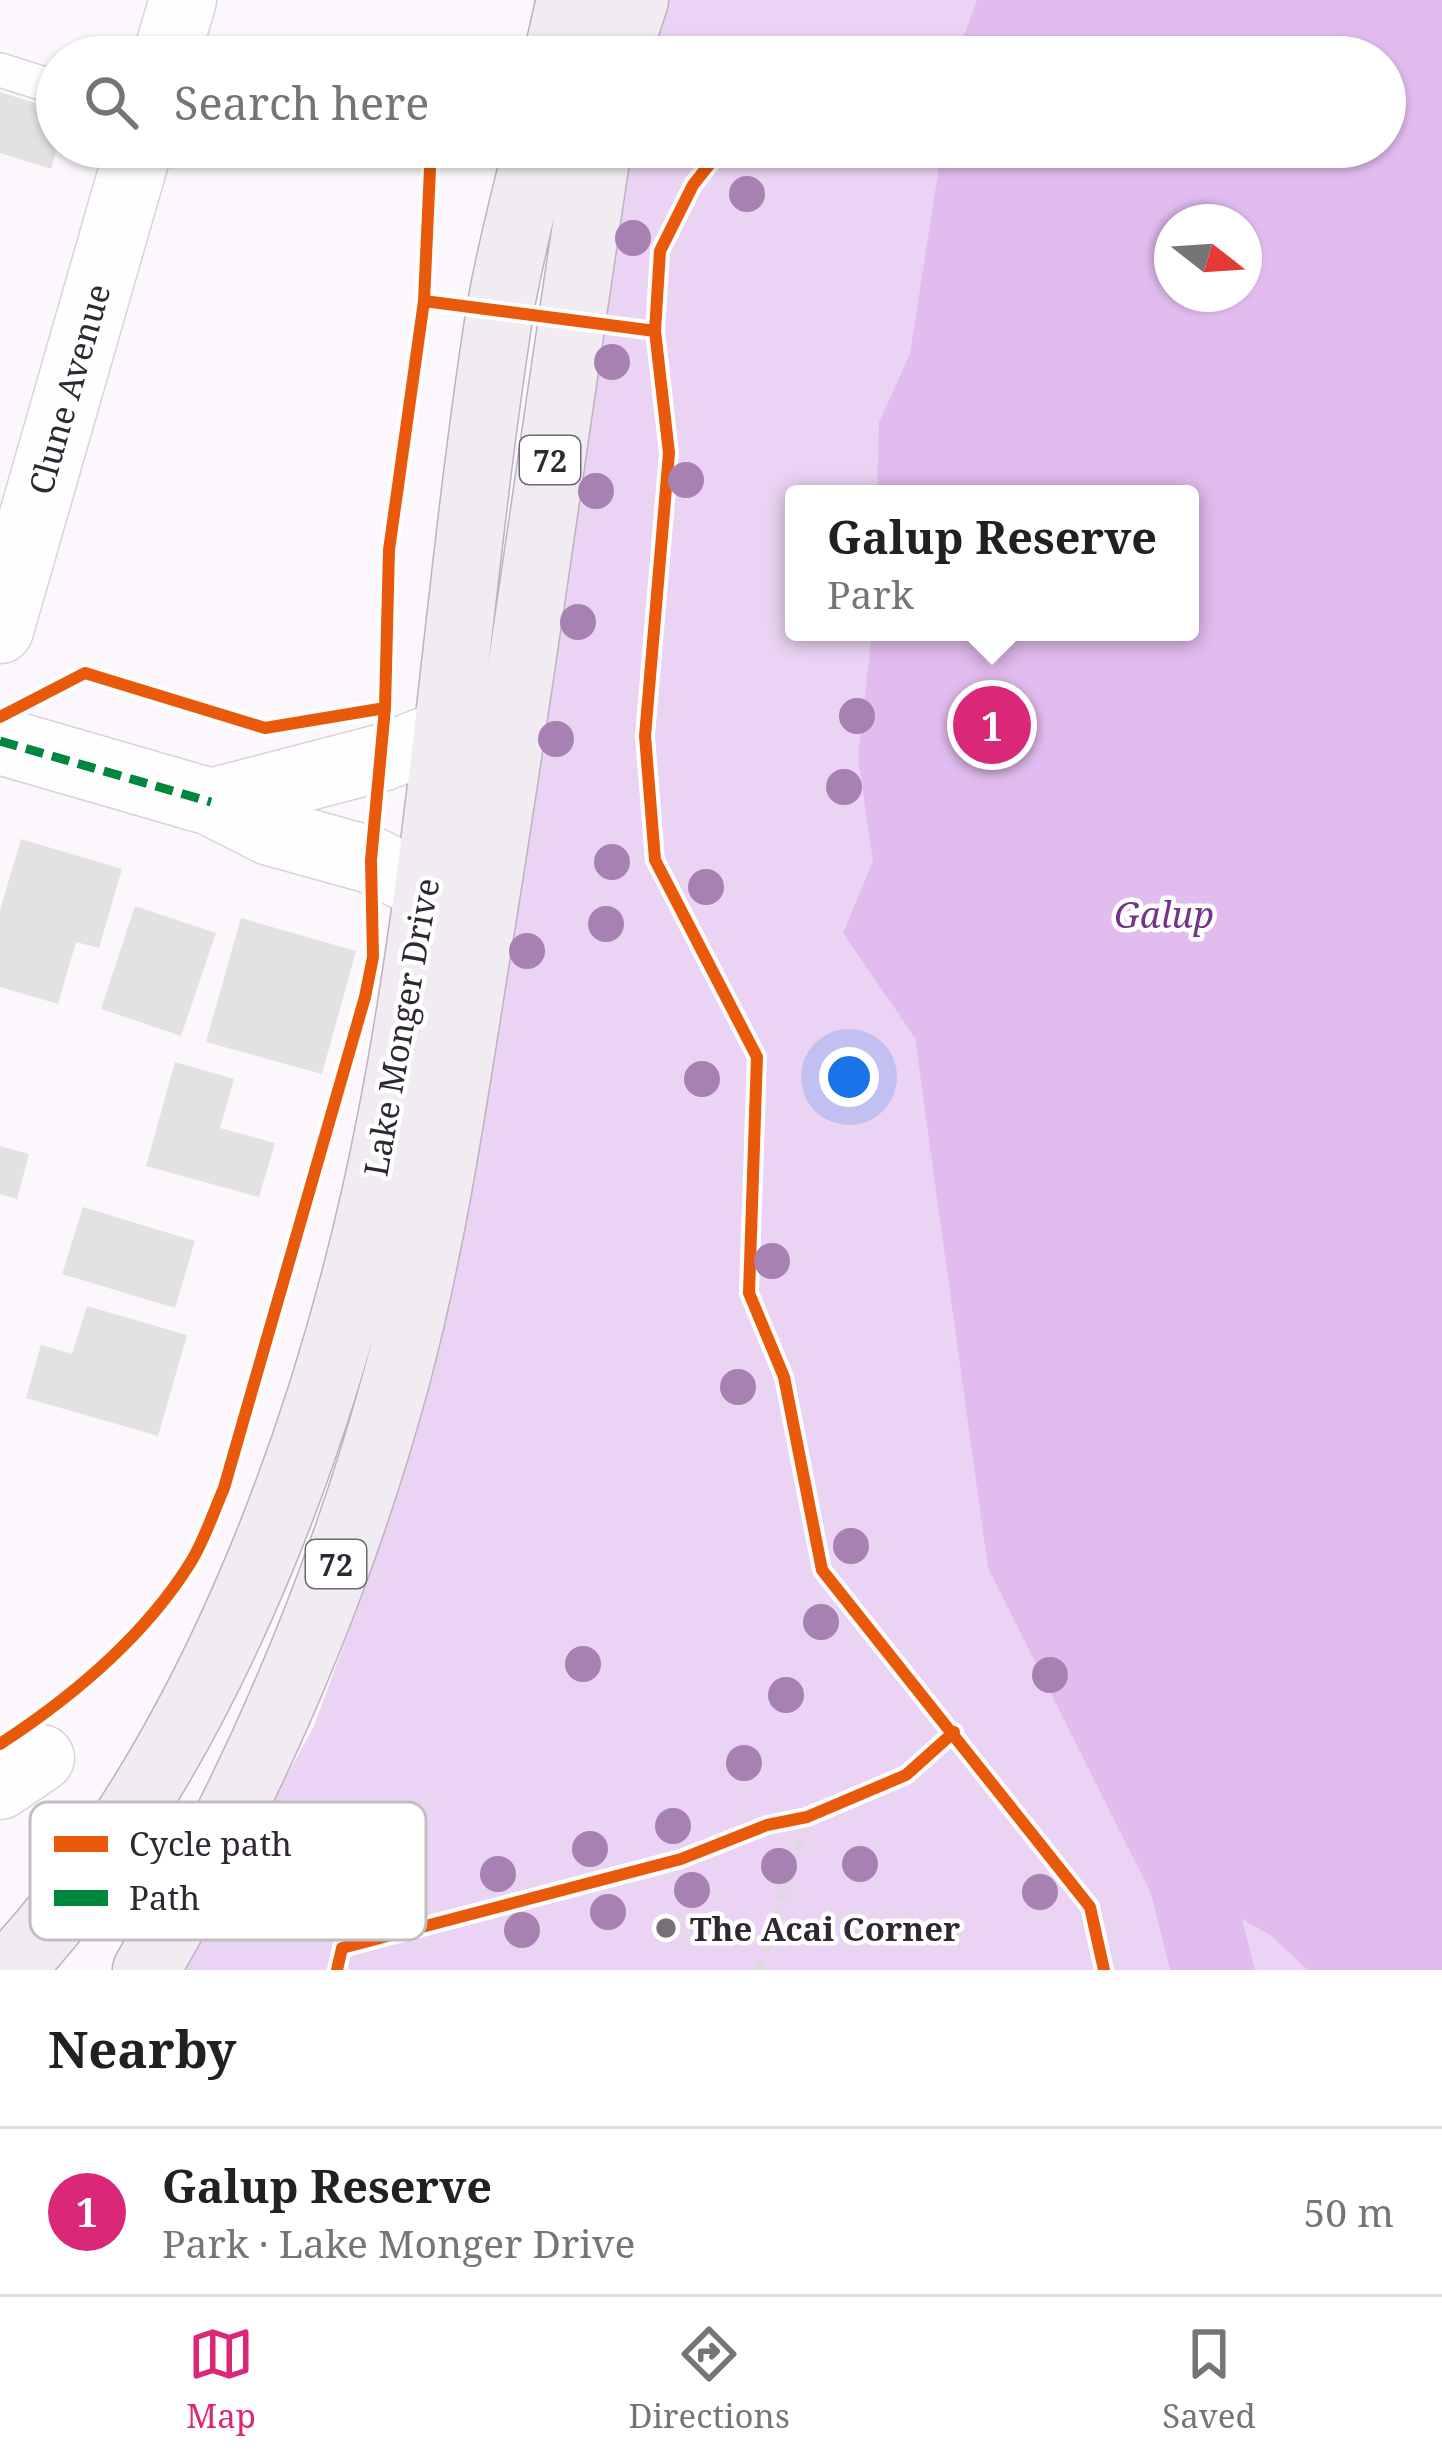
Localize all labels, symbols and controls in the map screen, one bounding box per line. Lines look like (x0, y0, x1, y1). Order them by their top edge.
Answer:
search box (36, 36, 1406, 168)
icon: search (78, 69, 144, 135)
text: Search here (174, 72, 429, 133)
north arrow (1154, 204, 1262, 312)
street label: Clune Avenue (17, 279, 121, 499)
road number: 72 (520, 436, 580, 484)
popup (785, 485, 1199, 641)
text: Galup Reserve (827, 506, 1157, 567)
text: Park (827, 567, 914, 620)
pin: 1 (953, 680, 1031, 770)
street label: Lake Monger Drive (353, 875, 449, 1179)
water label: Galup (1114, 890, 1214, 939)
your location (819, 1047, 879, 1107)
road number: 72 (306, 1540, 366, 1588)
legend (30, 1802, 426, 1940)
text: Cycle path (129, 1821, 292, 1866)
text: Path (129, 1875, 200, 1920)
place label: The Acai Corner (690, 1906, 960, 1951)
marker: The Acai Corner (653, 1915, 679, 1941)
text: Nearby (48, 2013, 236, 2083)
text: Galup Reserve (162, 2155, 492, 2216)
text: 1 (76, 2185, 98, 2238)
text: 50 m (1303, 2185, 1394, 2238)
text: Park · Lake Monger Drive (162, 2216, 635, 2269)
tab: Map (186, 2321, 256, 2438)
tab: Directions (628, 2321, 790, 2438)
tab: Saved (1162, 2321, 1256, 2438)

